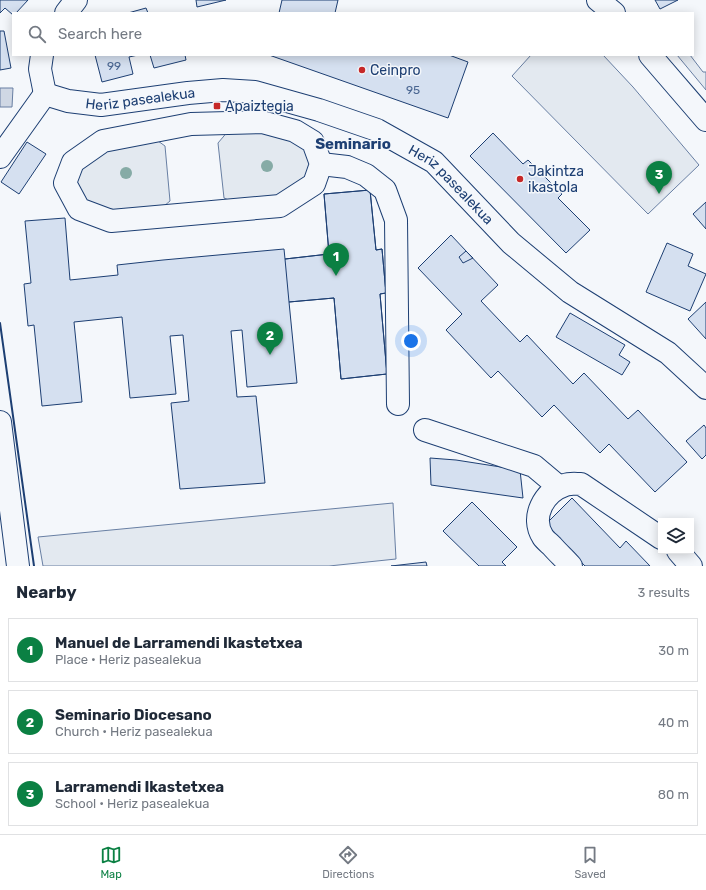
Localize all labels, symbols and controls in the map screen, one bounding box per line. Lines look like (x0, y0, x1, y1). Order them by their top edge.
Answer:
search box (12, 12, 694, 56)
icon: search (26, 23, 48, 45)
text: Search here (58, 25, 142, 43)
house number: 99 (107, 59, 121, 73)
place label: Ceinpro (370, 62, 421, 79)
marker: Ceinpro (357, 65, 367, 75)
house number: 95 (406, 83, 420, 97)
street label: Heriz pasealekua (85, 84, 196, 114)
place label: Apaiztegia (225, 98, 294, 115)
marker: Apaiztegia (212, 101, 222, 111)
district label: Seminario (315, 135, 391, 153)
street label: Heriz pasealekua (406, 141, 497, 228)
pin: 3 (646, 161, 672, 194)
place label: Jakintza ikastola (528, 163, 584, 196)
marker: Jakintza ikastola (515, 174, 525, 184)
pin: 1 (323, 243, 349, 276)
pin: 2 (257, 322, 283, 355)
your location (401, 331, 421, 351)
map controls (658, 518, 694, 554)
button: layers (658, 518, 694, 554)
text: Nearby (16, 582, 77, 602)
text: 3 results (638, 585, 690, 600)
text: Manuel de Larramendi Ikastetxea (55, 634, 303, 652)
text: 1 (27, 643, 33, 658)
text: 30 m (658, 643, 689, 658)
text: Place · Heriz pasealekua (55, 652, 201, 667)
text: Seminario Diocesano (55, 706, 212, 724)
text: 2 (26, 715, 34, 730)
text: 40 m (658, 715, 689, 730)
text: Church · Heriz pasealekua (55, 724, 213, 739)
text: Larramendi Ikastetxea (55, 778, 224, 796)
text: 3 (26, 787, 34, 802)
text: 80 m (658, 787, 689, 802)
text: School · Heriz pasealekua (55, 796, 210, 811)
tab: Map (100, 844, 122, 881)
tab: Directions (322, 844, 374, 881)
tab: Saved (575, 844, 606, 881)

